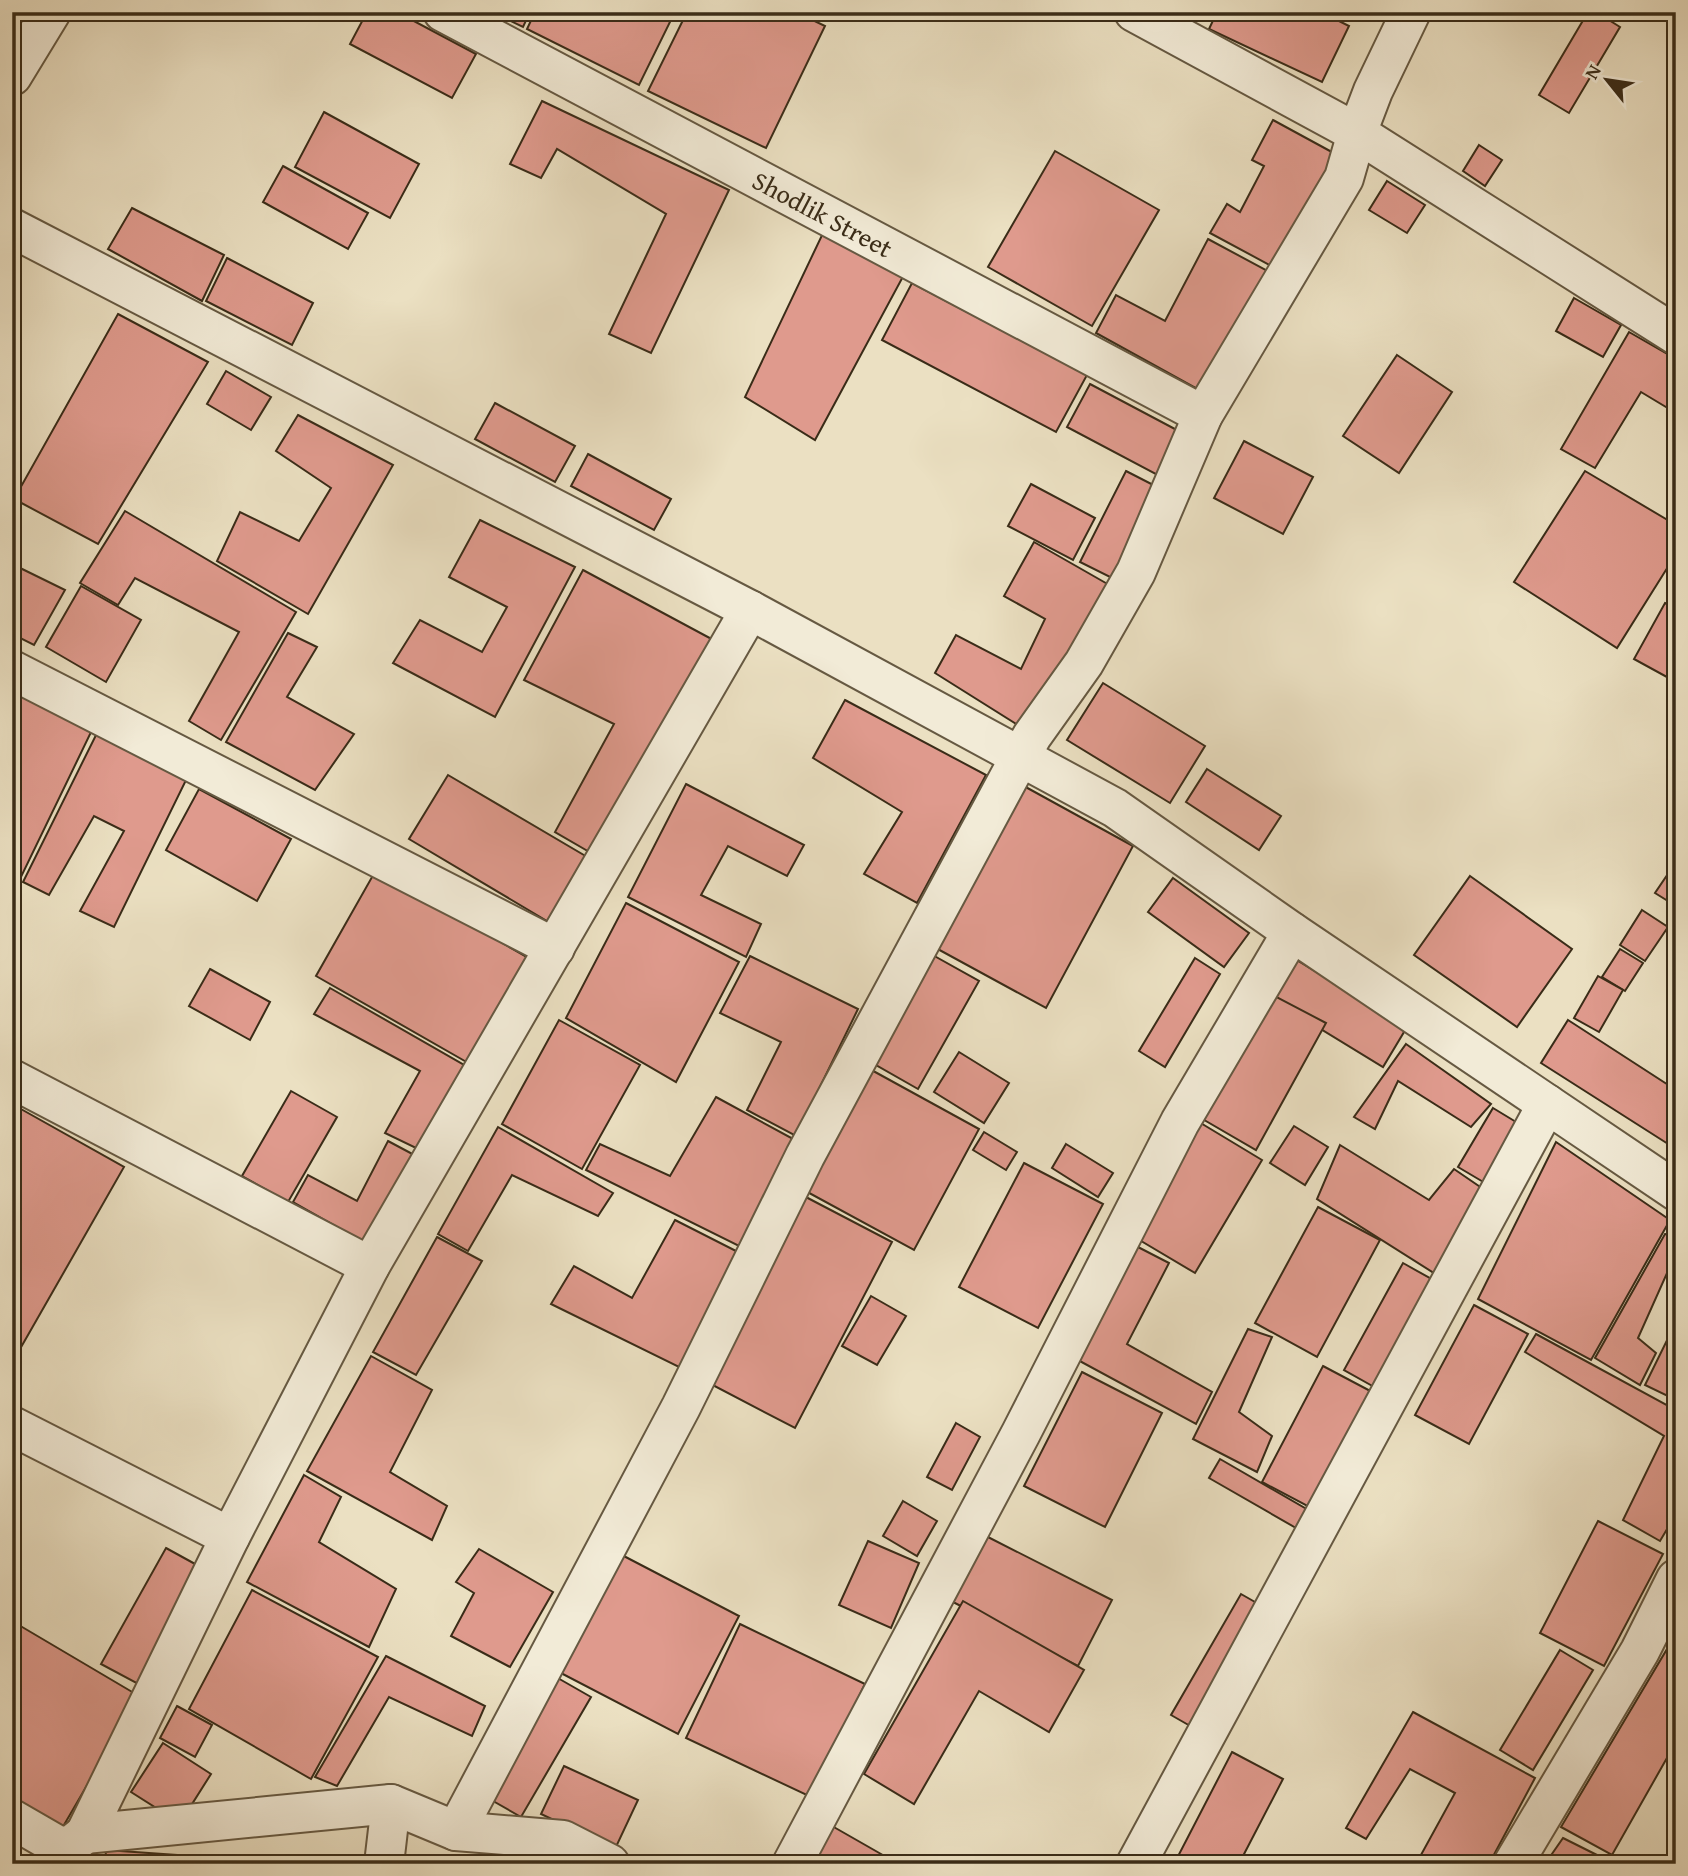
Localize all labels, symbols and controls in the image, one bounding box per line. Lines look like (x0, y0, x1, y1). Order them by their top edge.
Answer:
north arrow (1572, 46, 1642, 116)
text: N (1577, 59, 1608, 84)
street label: Shodlik Street (746, 160, 900, 267)

